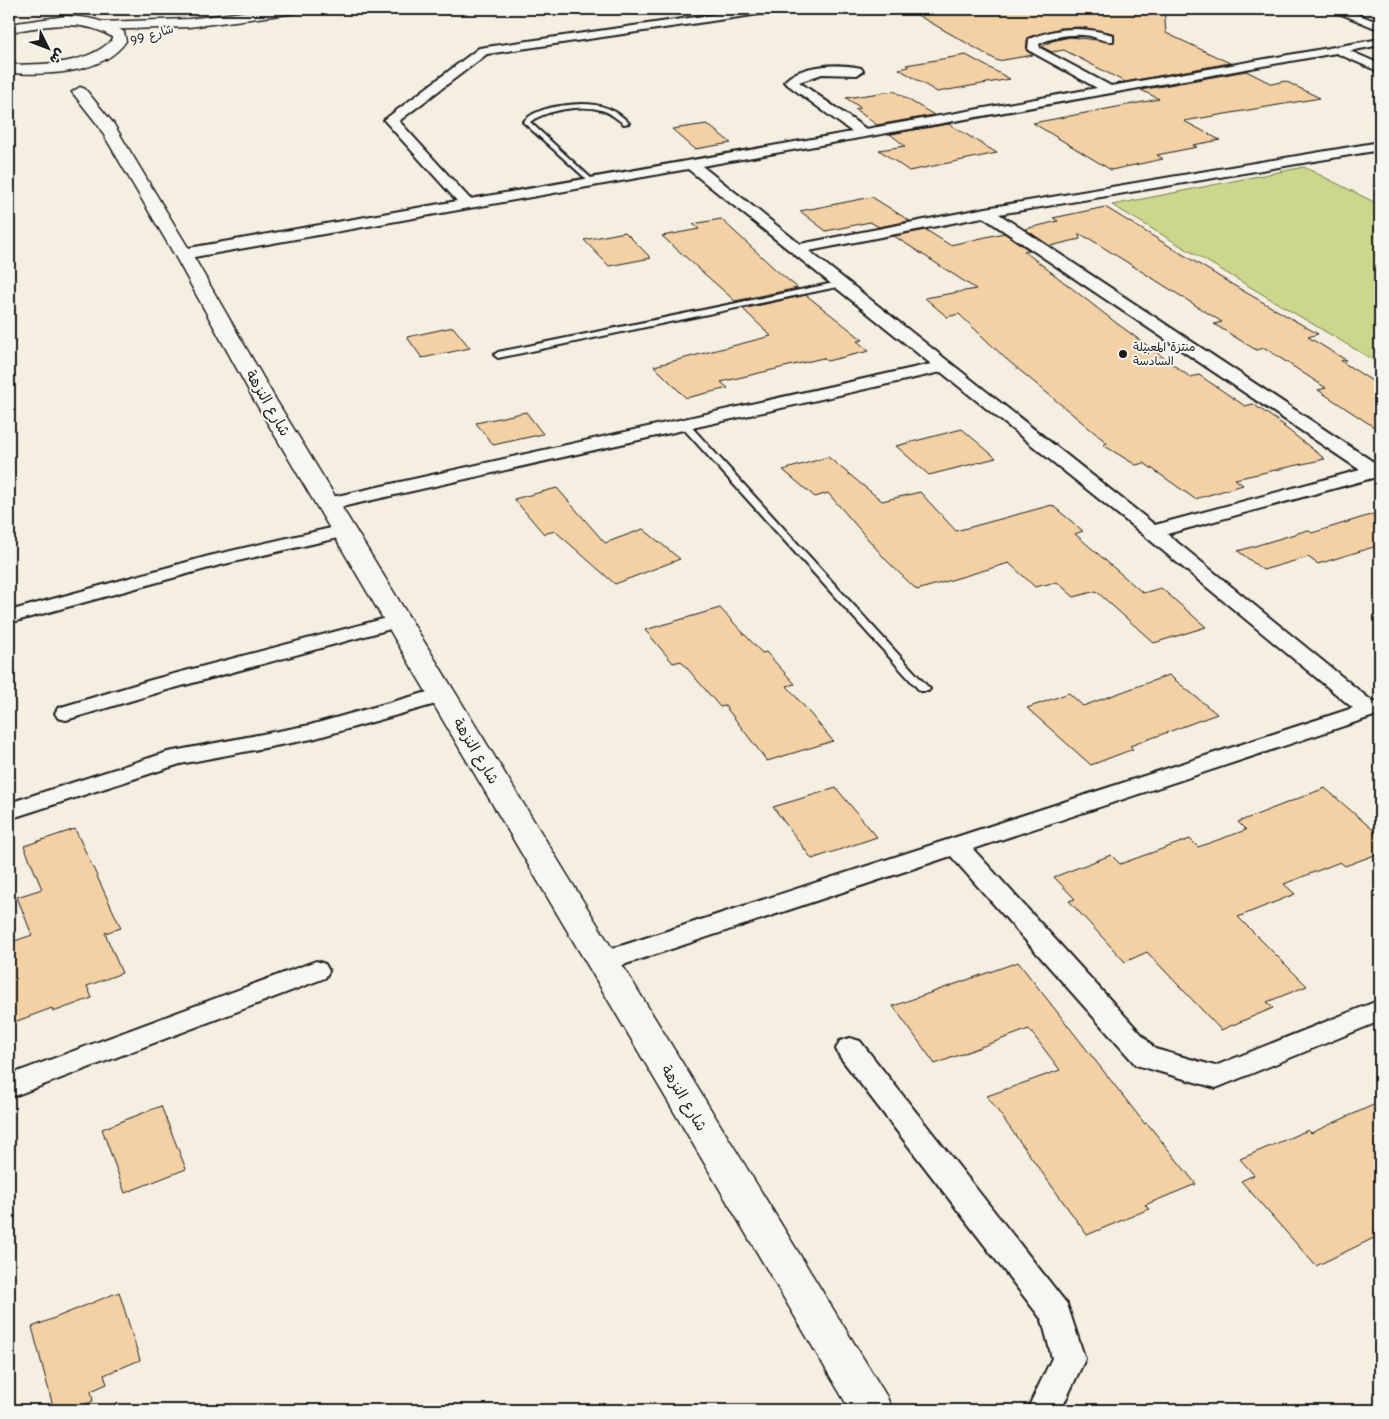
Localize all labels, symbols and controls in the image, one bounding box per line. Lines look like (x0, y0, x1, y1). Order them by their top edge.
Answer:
street label: شارع 99 (128, 19, 176, 50)
north arrow (22, 22, 72, 72)
text: ش (45, 44, 71, 70)
place label: منتزة المعبيلة السادسة (1133, 337, 1195, 369)
marker: منتزة المعبيلة السادسة (1117, 348, 1129, 360)
street label: شارع النزهة (241, 365, 298, 440)
street label: شارع النزهة (448, 713, 506, 788)
street label: شارع النزهة (656, 1060, 714, 1135)

